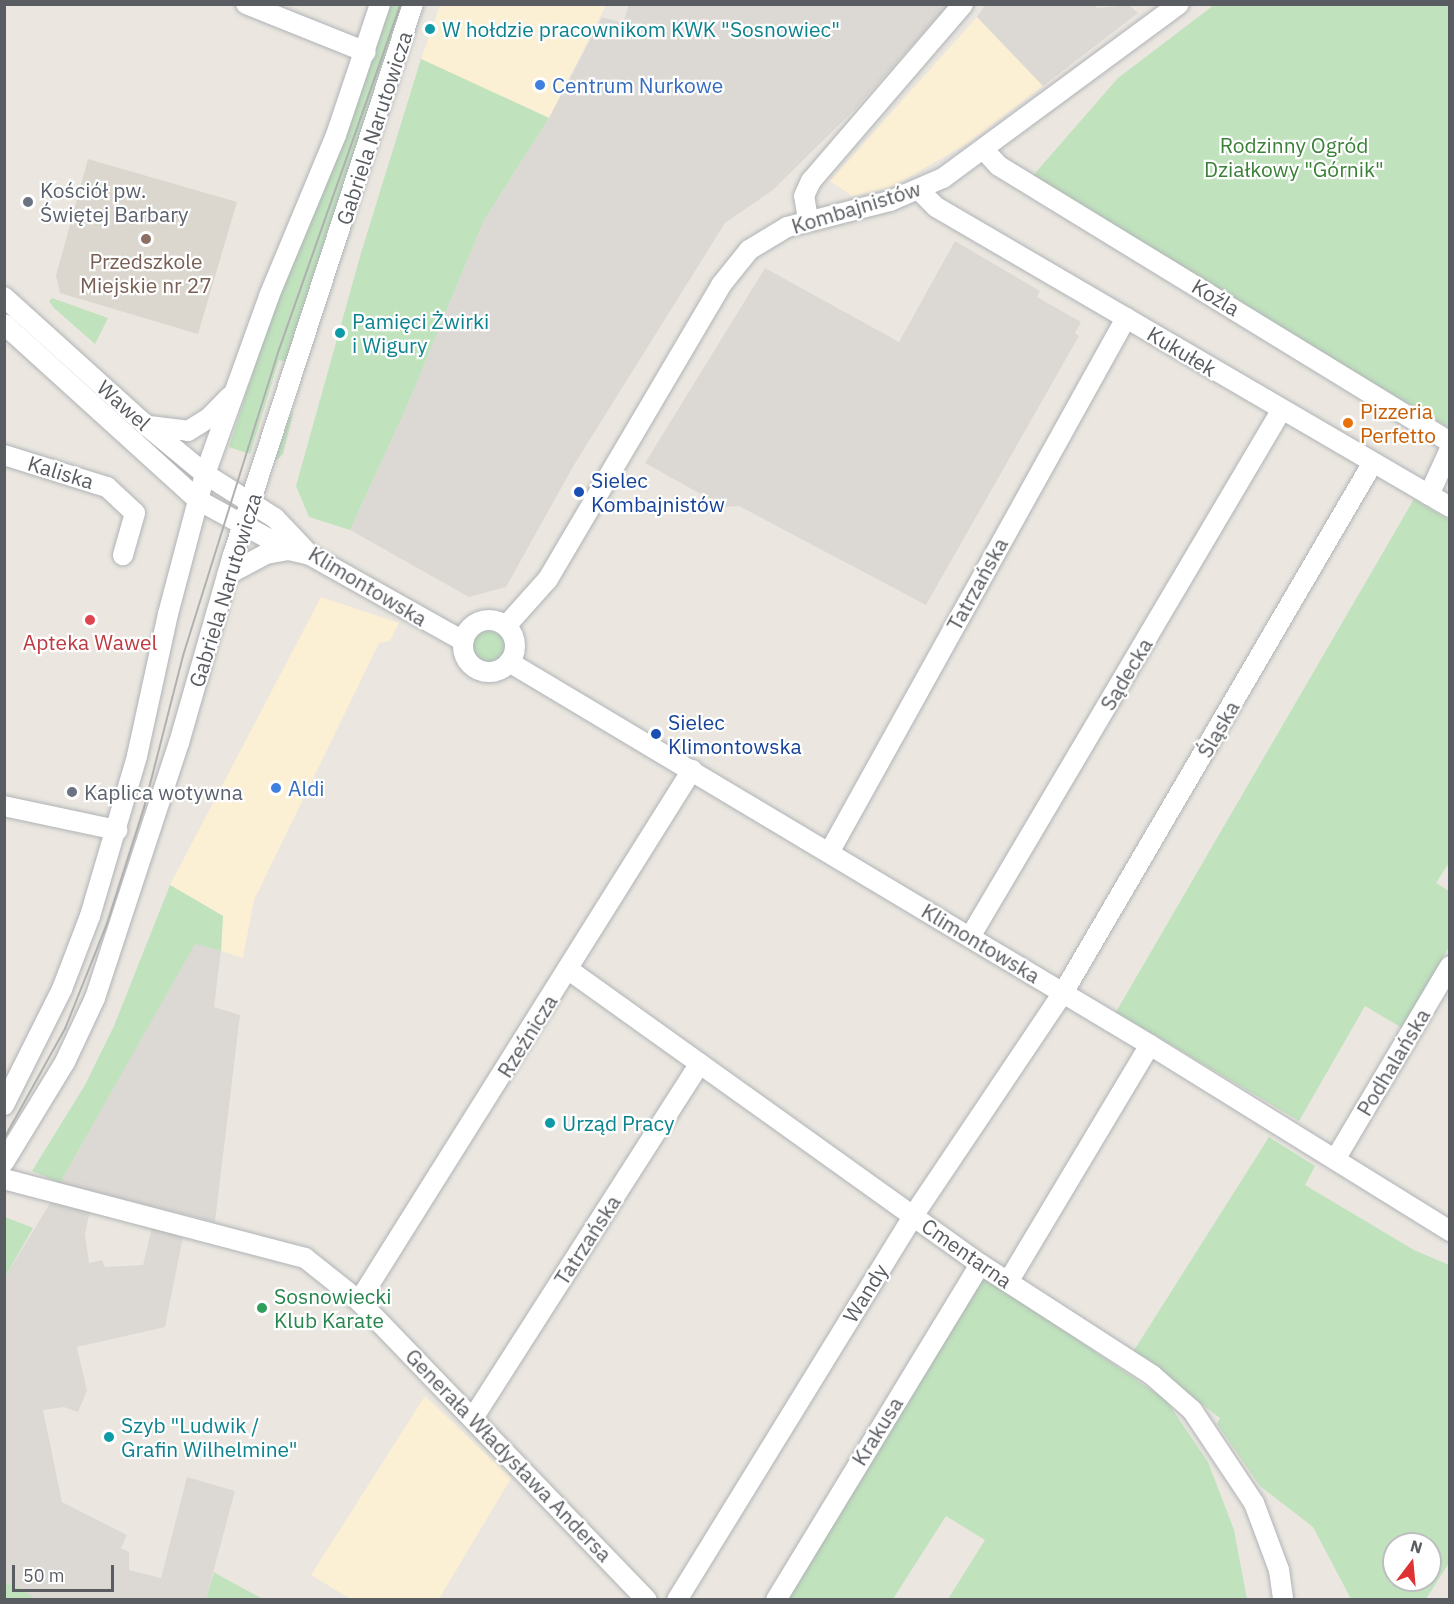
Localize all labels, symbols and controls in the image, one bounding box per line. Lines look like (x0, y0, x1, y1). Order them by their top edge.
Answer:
place label: W hołdzie pracownikom KWK "Sosnowiec" (442, 16, 840, 42)
marker: W hołdzie pracownikom KWK "Sosnowiec" (423, 22, 437, 36)
street label: Gabriela Narutowicza (331, 28, 417, 228)
place label: Centrum Nurkowe (552, 72, 723, 98)
marker: Centrum Nurkowe (533, 78, 547, 92)
park label: Rodzinny Ogród Działkowy "Górnik" (1204, 132, 1384, 182)
street label: Kombajnistów (788, 175, 924, 239)
place label: Kościół pw. Świętej Barbary (40, 177, 189, 227)
marker: Kościół pw. Świętej Barbary (21, 195, 35, 209)
marker: Przedszkole Miejskie nr 27 (139, 232, 153, 246)
place label: Przedszkole Miejskie nr 27 (80, 248, 212, 298)
street label: Koźla (1188, 273, 1244, 321)
place label: Pamięci Żwirki i Wigury (352, 308, 489, 358)
street label: Kukułek (1143, 321, 1221, 381)
marker: Pamięci Żwirki i Wigury (333, 326, 347, 340)
street label: Wawel (92, 375, 156, 435)
place label: Pizzeria Perfetto (1360, 398, 1436, 448)
marker: Pizzeria Perfetto (1341, 416, 1355, 430)
street label: Kaliska (25, 450, 97, 494)
place label: Sielec Kombajnistów (591, 467, 725, 517)
marker: Sielec Kombajnistów (572, 485, 586, 499)
street label: Gabriela Narutowicza (183, 490, 267, 690)
street label: Tatrzańska (941, 533, 1013, 635)
street label: Klimontowska (304, 541, 432, 631)
marker: Apteka Wawel (83, 613, 97, 627)
place label: Apteka Wawel (23, 629, 157, 655)
street label: Sądecka (1095, 633, 1157, 715)
street label: Śląska (1192, 696, 1244, 762)
place label: Sielec Klimontowska (668, 709, 802, 759)
marker: Sielec Klimontowska (649, 727, 663, 741)
place label: Aldi (288, 775, 325, 801)
place label: Kaplica wotywna (84, 779, 243, 805)
marker: Aldi (269, 781, 283, 795)
marker: Kaplica wotywna (65, 785, 79, 799)
street label: Klimontowska (917, 898, 1045, 988)
street label: Rzeźnicza (492, 990, 562, 1082)
street label: Podhalańska (1351, 1004, 1435, 1120)
place label: Urząd Pracy (562, 1110, 674, 1136)
marker: Urząd Pracy (543, 1116, 557, 1130)
street label: Tatrzańska (549, 1190, 625, 1290)
street label: Cmentarna (917, 1213, 1017, 1293)
street label: Wandy (837, 1259, 893, 1327)
place label: Sosnowiecki Klub Karate (274, 1283, 392, 1333)
marker: Sosnowiecki Klub Karate (255, 1301, 269, 1315)
street label: Generała Władysława Andersa (400, 1343, 618, 1567)
street label: Krakusa (846, 1392, 908, 1470)
place label: Szyb "Ludwik / Grafin Wilhelmine" (121, 1412, 297, 1462)
marker: Szyb "Ludwik / Grafin Wilhelmine" (102, 1430, 116, 1444)
north arrow (1382, 1532, 1442, 1592)
text: N (1408, 1535, 1425, 1558)
scale bar (15, 1553, 117, 1591)
text: 50 m (23, 1564, 65, 1587)

